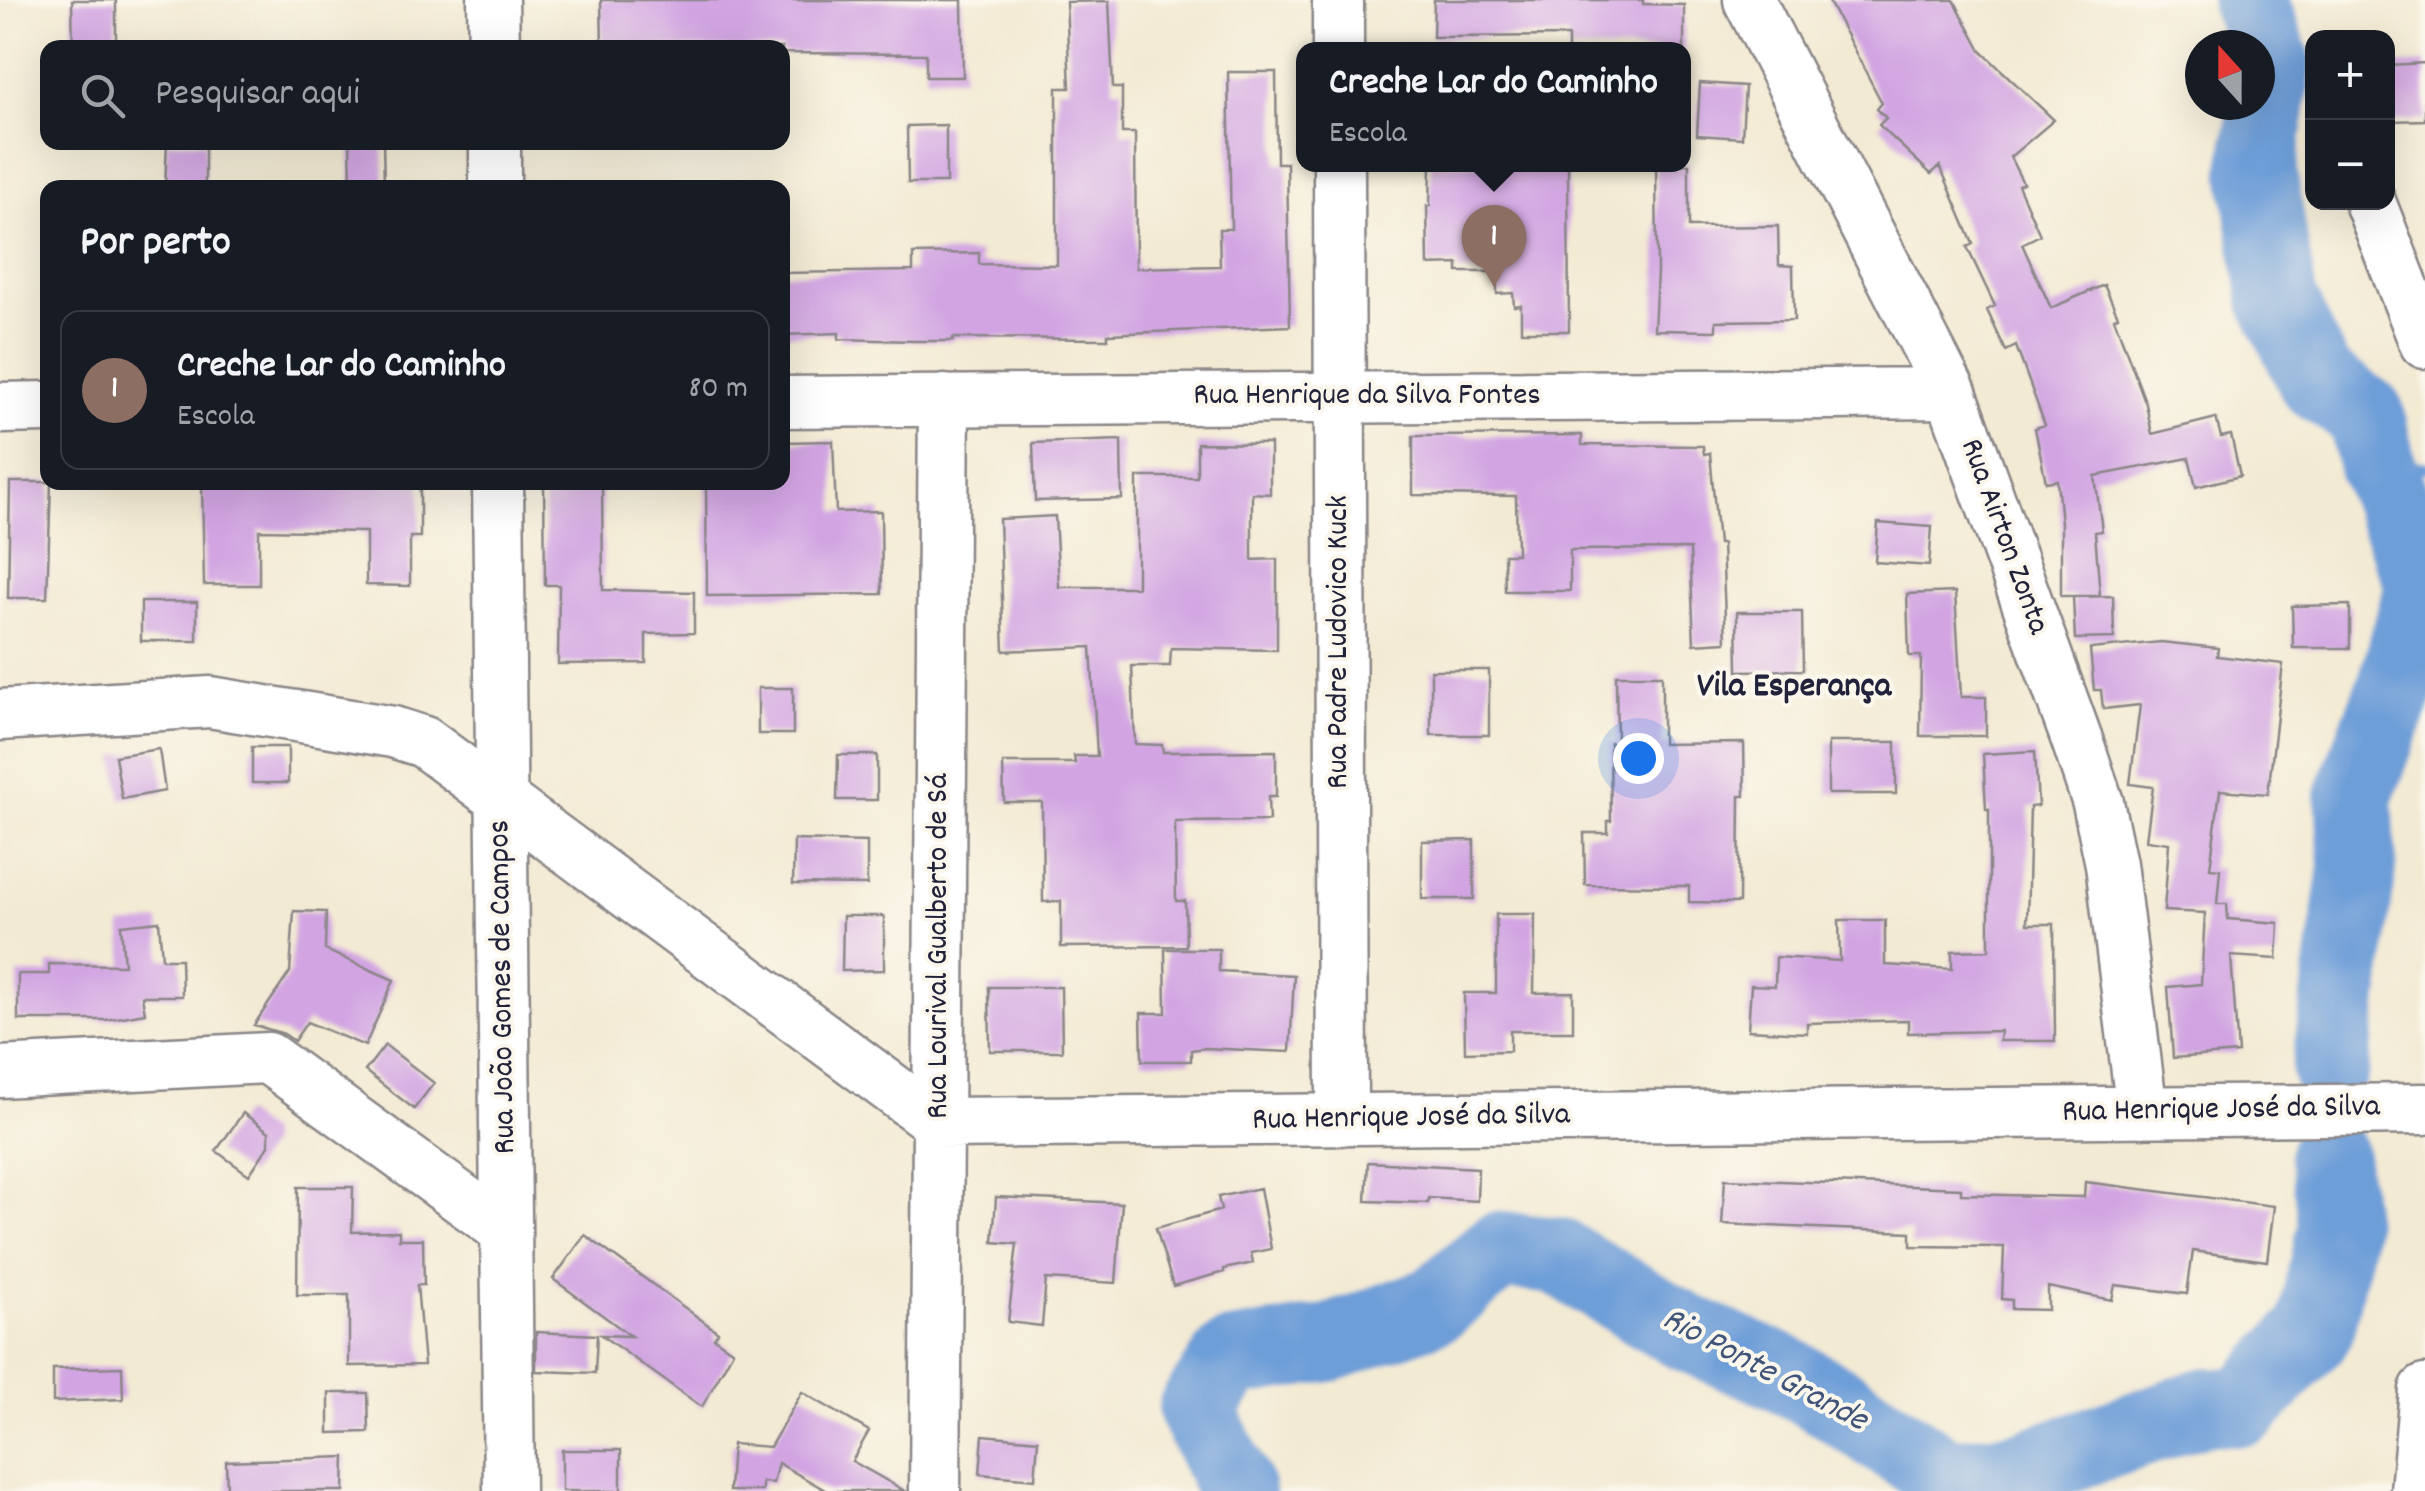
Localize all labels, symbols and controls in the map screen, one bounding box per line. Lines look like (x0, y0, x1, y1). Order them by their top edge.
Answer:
north arrow (2185, 30, 2275, 120)
map controls (2305, 30, 2395, 210)
button: + (2305, 30, 2395, 120)
search box (40, 40, 790, 150)
popup (1296, 42, 1691, 172)
text: Creche Lar do Caminho (1329, 57, 1658, 112)
icon: search (75, 68, 130, 123)
text: Pesquisar aqui (155, 68, 360, 123)
text: Escola (1329, 112, 1407, 158)
button: − (2305, 120, 2395, 210)
pin: 1 (1462, 204, 1526, 287)
text: Por perto (80, 215, 231, 275)
text: Creche Lar do Caminho (177, 340, 506, 395)
text: 1 (111, 367, 118, 413)
text: 80 m (688, 367, 748, 413)
street label: Rua Henrique da Silva Fontes (1193, 374, 1541, 420)
text: Escola (177, 395, 255, 441)
street label: Rua Airton Zonta (1946, 433, 2060, 642)
street label: Rua Padre Ludovico Kuck (1317, 495, 1363, 789)
district label: Vila Esperança (1697, 663, 1893, 713)
your location (1613, 733, 1664, 784)
street label: Rua Lourival Gualberto de Sá (917, 773, 963, 1119)
street label: Rua João Gomes de Campos (478, 820, 530, 1154)
street label: Rua Henrique José da Silva (2062, 1085, 2381, 1137)
street label: Rua Henrique José da Silva (1252, 1093, 1571, 1145)
water label: Rio Ponte Grande (1652, 1296, 1877, 1447)

